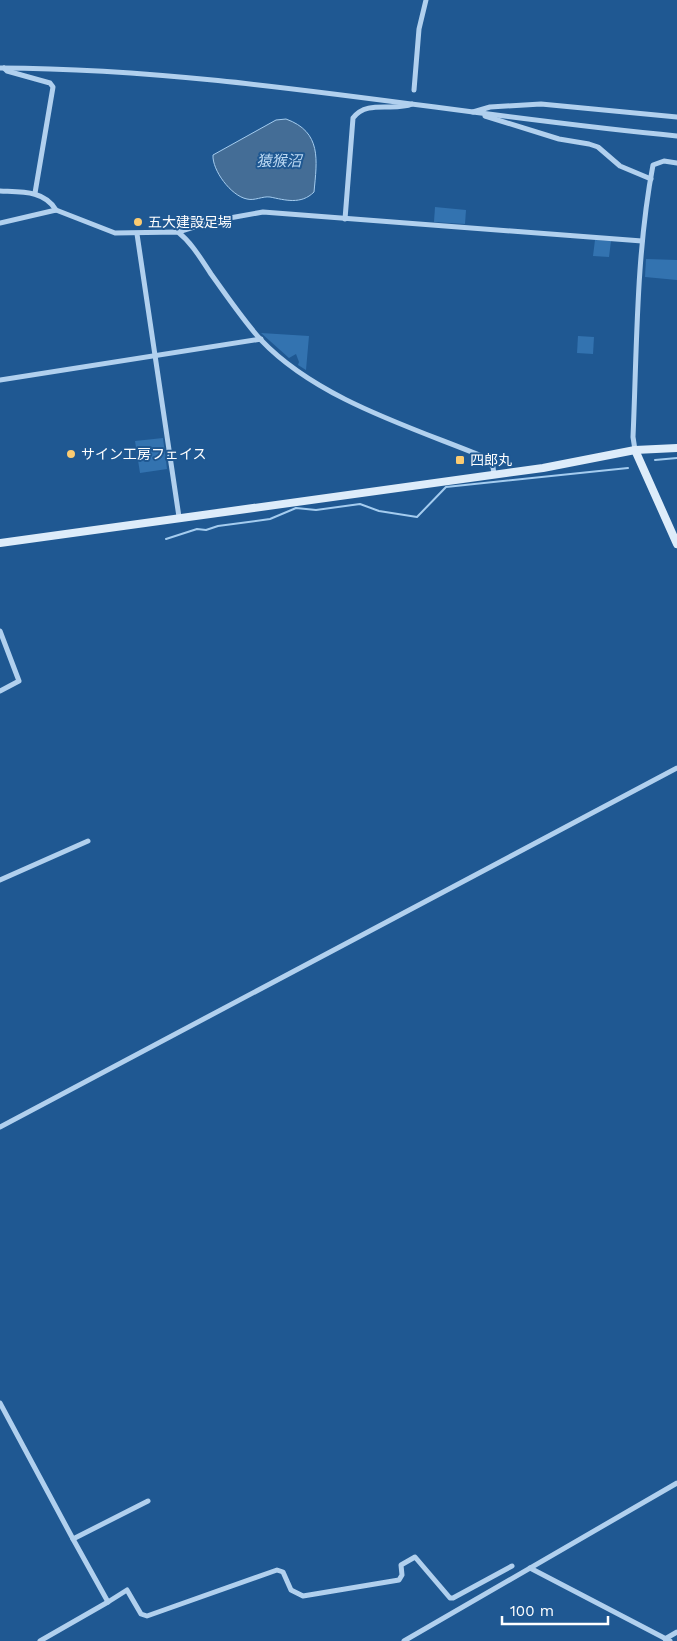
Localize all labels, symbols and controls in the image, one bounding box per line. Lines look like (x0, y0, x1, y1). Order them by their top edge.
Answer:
water label: 猿猴沼 (256, 152, 303, 170)
place label: 五大建設足場 (148, 214, 232, 230)
marker: 五大建設足場 (132, 216, 144, 228)
place label: サイン工房フェイス (81, 446, 207, 462)
marker: サイン工房フェイス (65, 448, 77, 460)
place label: 四郎丸 (470, 452, 512, 468)
marker: 四郎丸 (454, 454, 466, 466)
scale bar (502, 1594, 608, 1626)
text: 100 m (510, 1602, 554, 1620)

